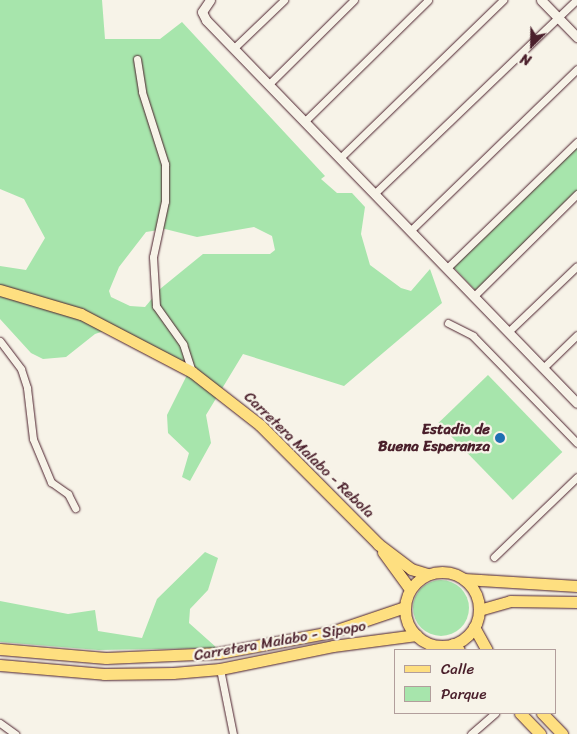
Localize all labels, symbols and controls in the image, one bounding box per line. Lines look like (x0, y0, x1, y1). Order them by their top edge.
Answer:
north arrow (507, 20, 557, 70)
text: N (517, 46, 535, 73)
street label: Carretera Malabo - Rebola (240, 388, 378, 522)
place label: Estadio de Buena Esperanza (378, 420, 490, 455)
marker: Estadio de Buena Esperanza (494, 432, 506, 444)
street label: Carretera Malabo - Sipopo (193, 617, 367, 665)
legend (394, 649, 557, 714)
text: Calle (441, 656, 474, 682)
text: Parque (441, 681, 486, 707)

